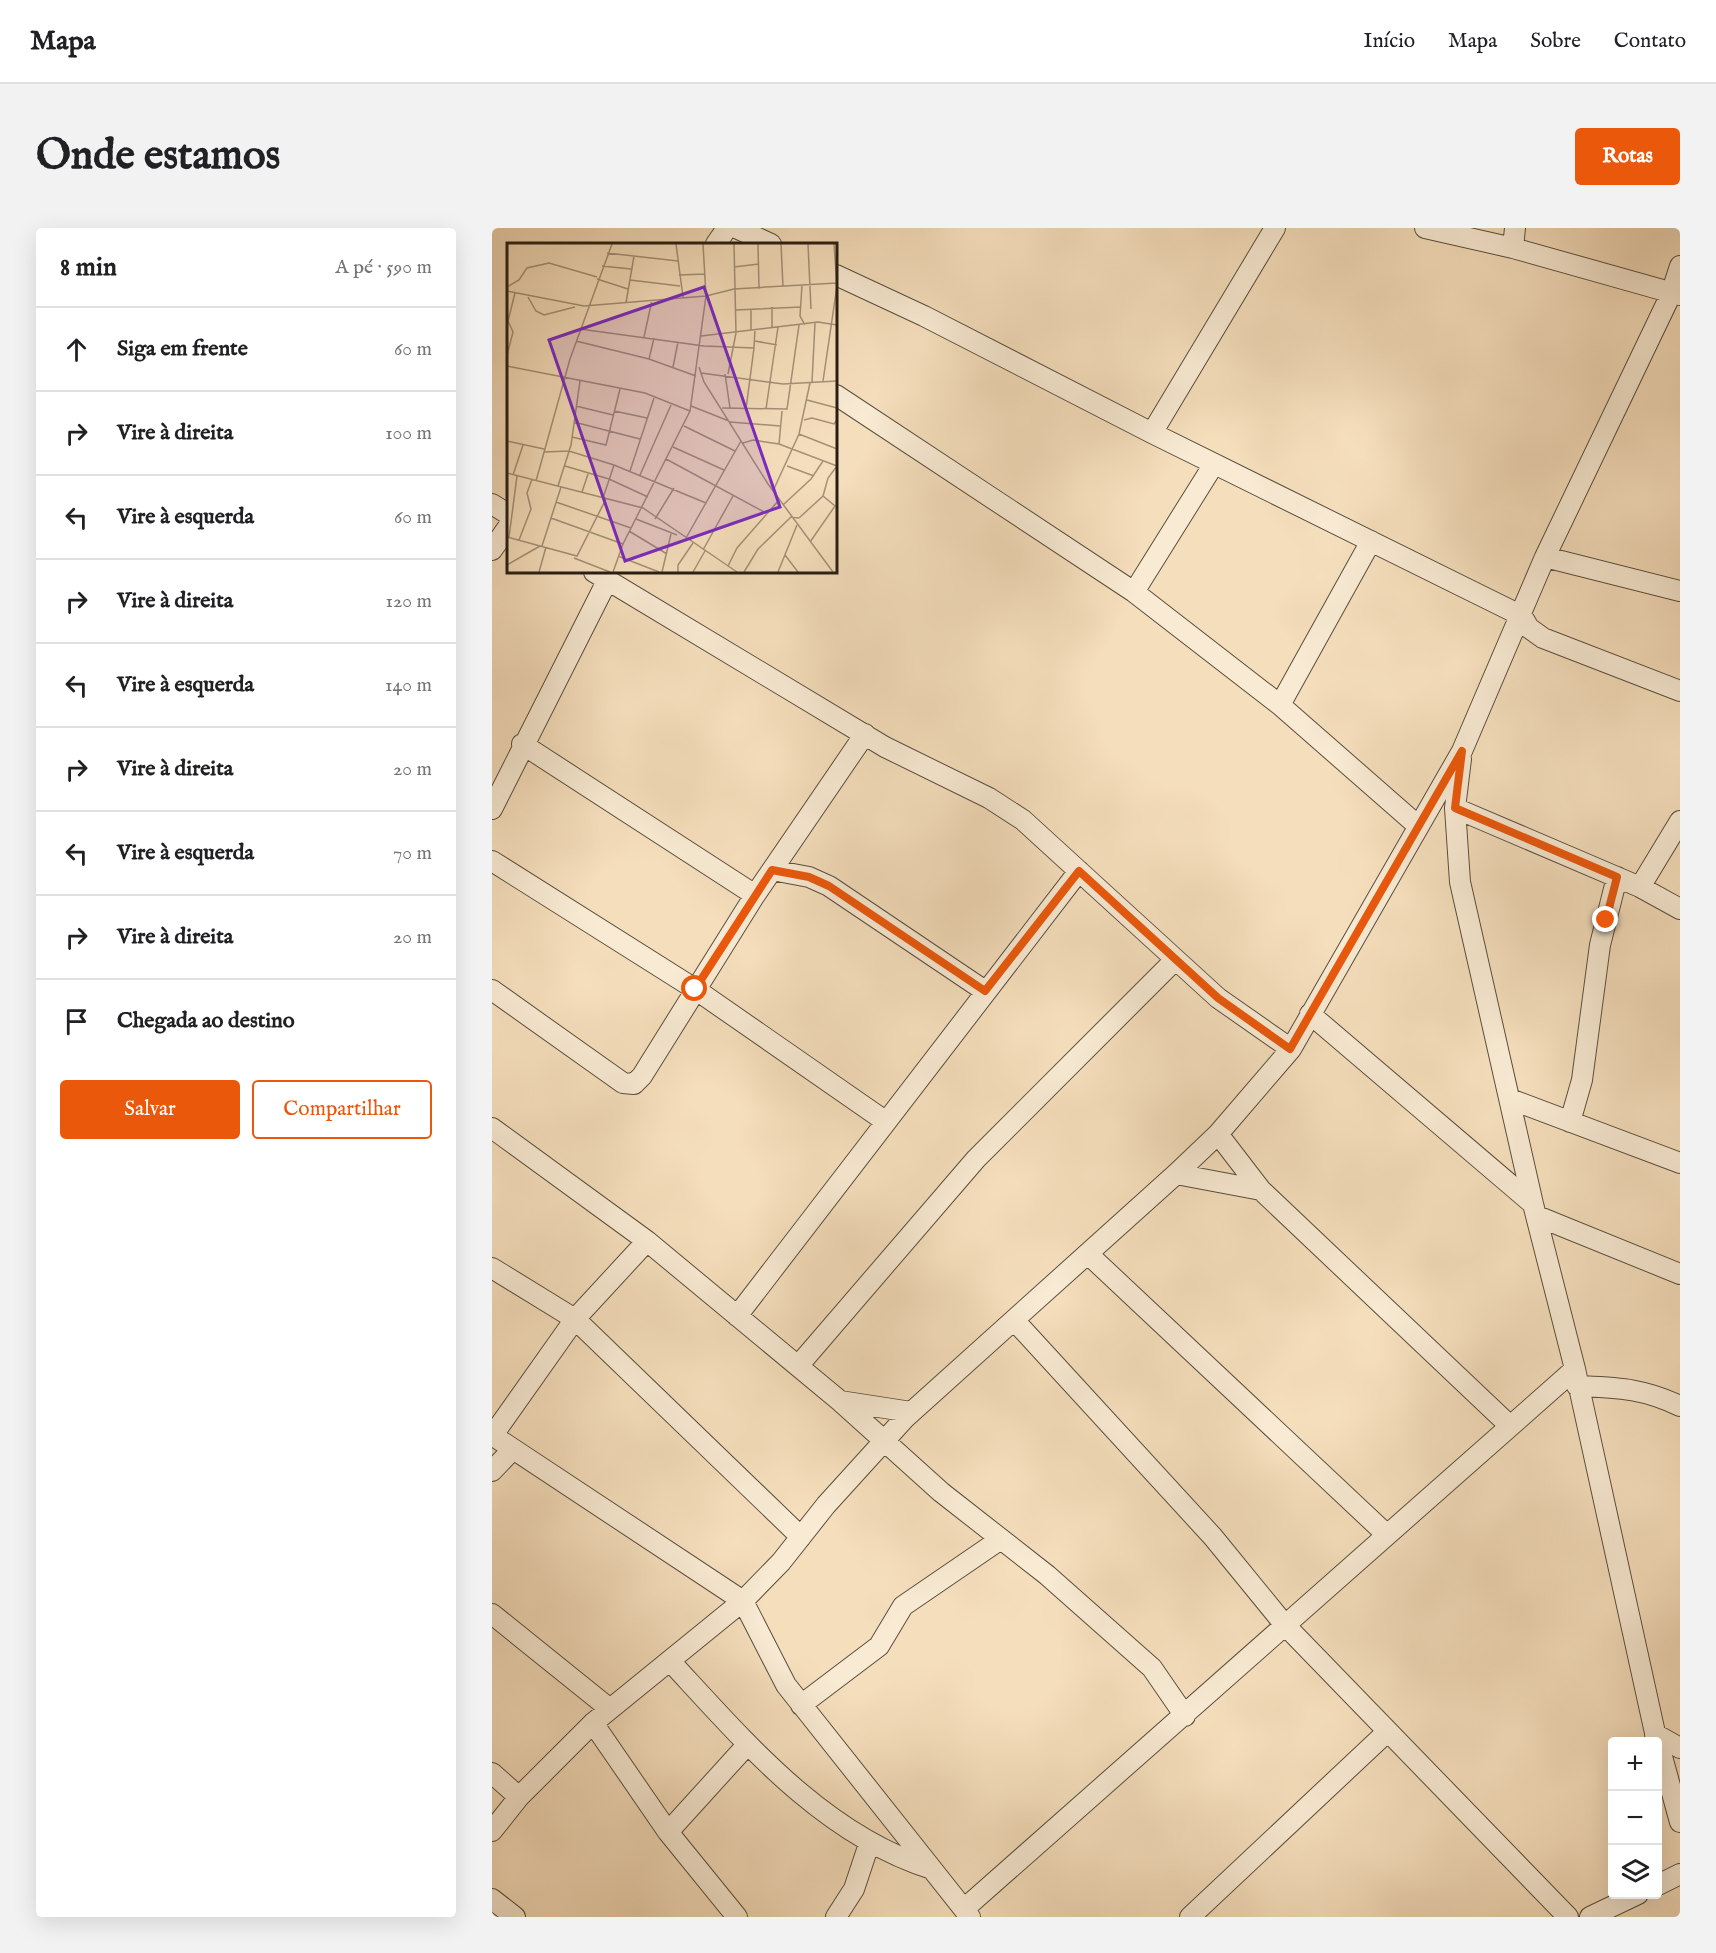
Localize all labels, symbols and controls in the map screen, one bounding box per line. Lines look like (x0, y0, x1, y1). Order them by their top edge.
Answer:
text: Mapa (30, 24, 96, 59)
text: Início (1363, 28, 1415, 55)
text: Mapa (1448, 28, 1497, 55)
text: Sobre (1530, 28, 1581, 55)
text: Contato (1614, 28, 1686, 55)
button: Rotas (1575, 128, 1680, 185)
text: Onde estamos (36, 130, 280, 183)
inset map (507, 243, 837, 573)
text: 8 min (60, 251, 117, 284)
text: A pé · 590 m (335, 255, 432, 280)
icon: ahead (60, 333, 93, 366)
text: Siga em frente (117, 335, 248, 363)
text: 60 m (394, 337, 432, 362)
icon: right (60, 417, 93, 450)
text: Vire à direita (117, 419, 233, 447)
text: 100 m (385, 421, 432, 446)
icon: left (60, 501, 93, 534)
text: Vire à esquerda (117, 503, 254, 531)
text: 60 m (394, 505, 432, 530)
icon: right (60, 585, 93, 618)
text: Vire à direita (117, 587, 233, 615)
text: 120 m (386, 589, 432, 614)
icon: left (60, 669, 93, 702)
text: Vire à esquerda (117, 671, 254, 699)
text: 140 m (385, 673, 432, 698)
icon: right (60, 753, 93, 786)
text: Vire à direita (117, 755, 233, 783)
text: 20 m (393, 757, 432, 782)
icon: left (60, 837, 93, 870)
text: Vire à esquerda (117, 839, 254, 867)
text: 70 m (393, 841, 432, 866)
route end (1592, 906, 1618, 932)
icon: right (60, 921, 93, 954)
text: Vire à direita (117, 923, 233, 951)
text: 20 m (393, 925, 432, 950)
route start (681, 975, 707, 1001)
icon: arrive (60, 1005, 93, 1038)
text: Chegada ao destino (117, 1007, 295, 1035)
button: Salvar (60, 1080, 240, 1139)
button: Compartilhar (252, 1080, 432, 1139)
map controls (1608, 1737, 1662, 1899)
button: + (1608, 1737, 1662, 1791)
button: − (1608, 1791, 1662, 1845)
button: layers (1608, 1845, 1662, 1899)

